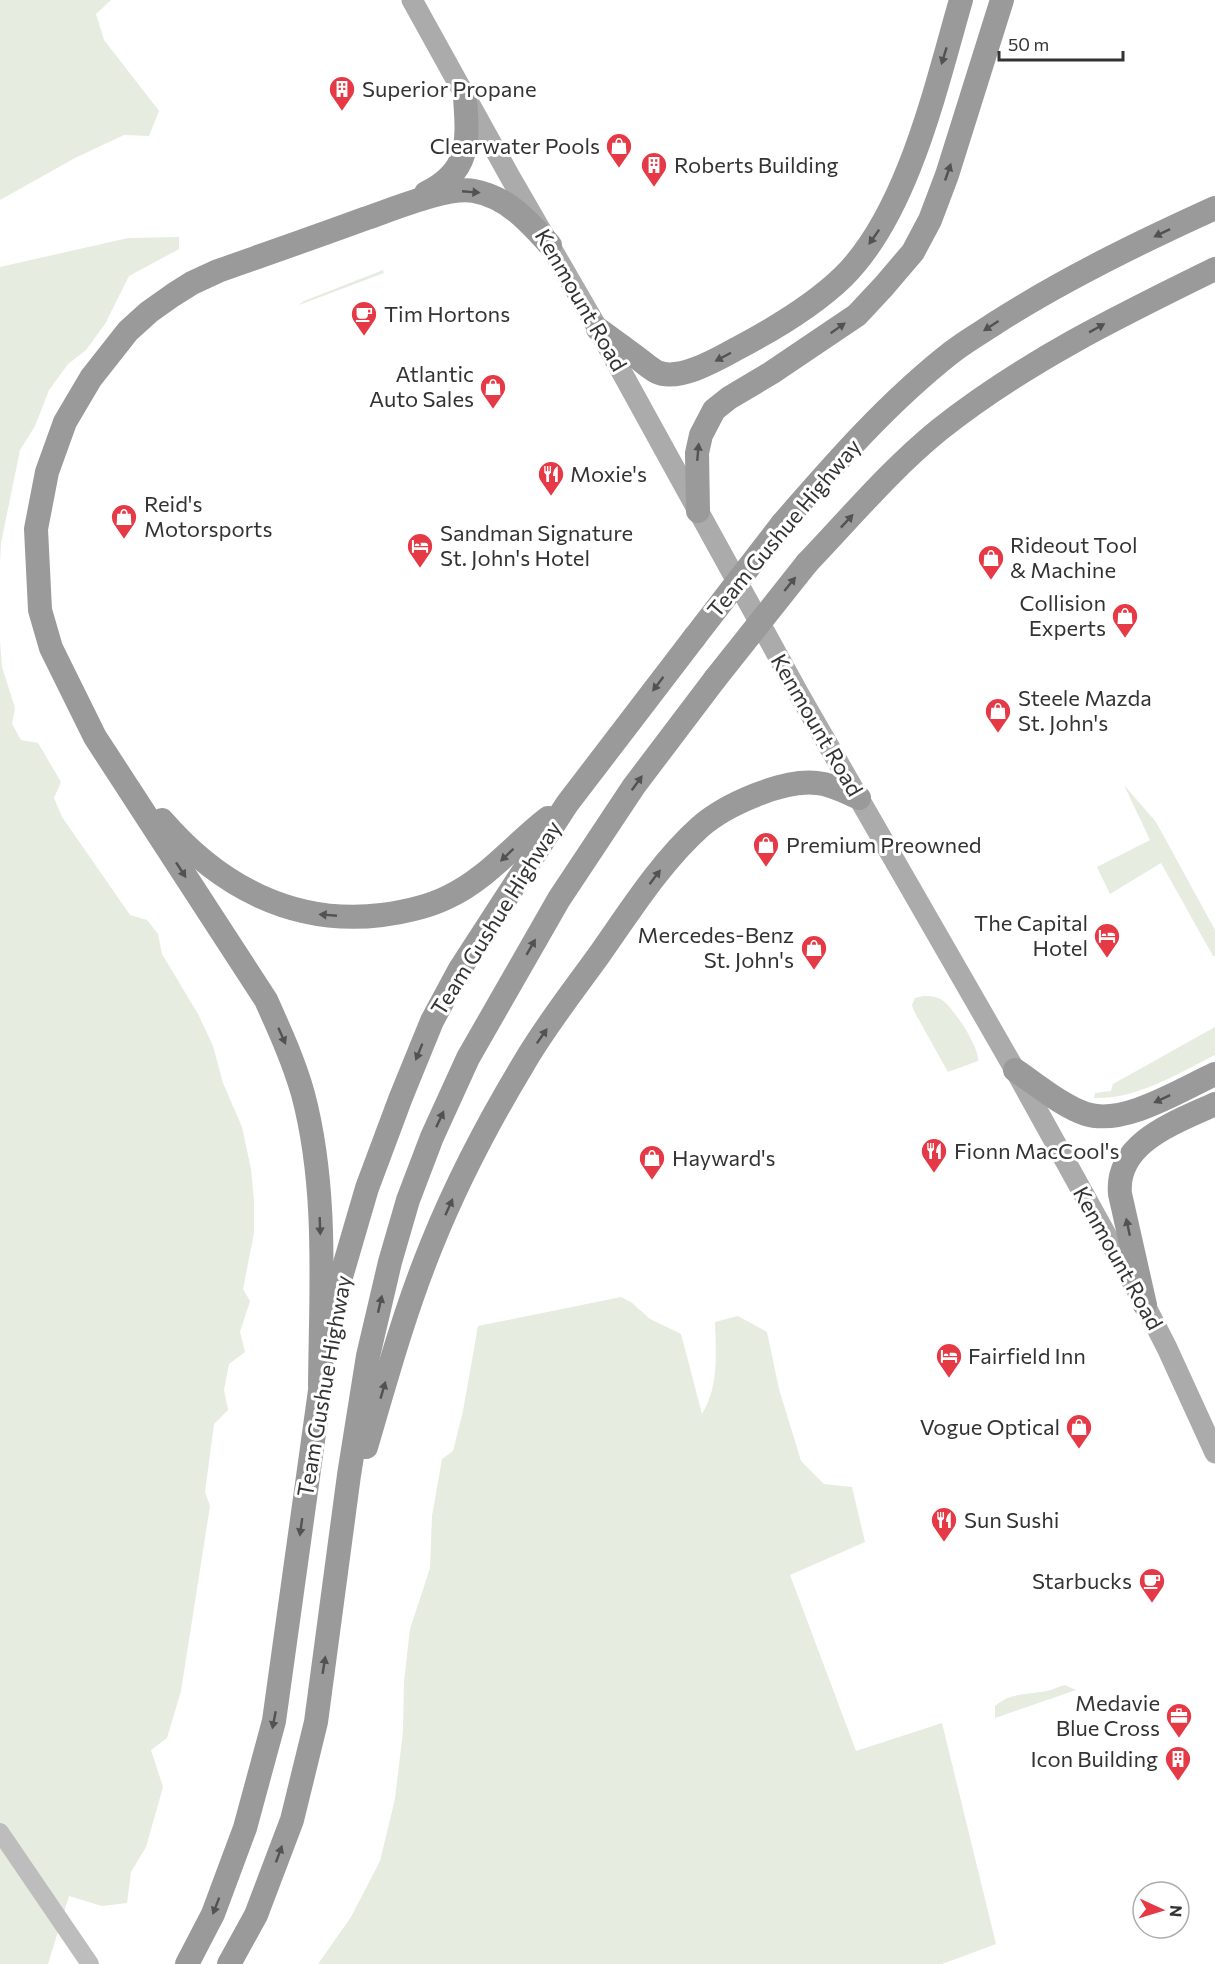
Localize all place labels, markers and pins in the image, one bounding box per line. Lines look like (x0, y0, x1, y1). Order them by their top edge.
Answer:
building icon: Superior Propane (327, 74, 357, 112)
place label: Superior Propane (362, 75, 537, 102)
shop icon: Clearwater Pools (604, 131, 634, 169)
place label: Clearwater Pools (430, 132, 600, 159)
building icon: Roberts Building (639, 150, 669, 188)
place label: Roberts Building (674, 151, 839, 178)
cafe icon: Tim Hortons (349, 299, 379, 337)
place label: Tim Hortons (384, 300, 510, 327)
place label: Atlantic Auto Sales (369, 360, 474, 412)
shop icon: Atlantic Auto Sales (478, 372, 508, 410)
restaurant icon: Moxie's (536, 459, 566, 497)
place label: Moxie's (570, 460, 647, 487)
place label: Reid's Motorsports (144, 490, 272, 542)
shop icon: Reid's Motorsports (109, 502, 139, 540)
place label: Sandman Signature St. John's Hotel (440, 519, 633, 571)
hotel icon: Sandman Signature St. John's Hotel (405, 531, 435, 569)
place label: Rideout Tool & Machine (1010, 531, 1138, 583)
shop icon: Rideout Tool & Machine (976, 543, 1006, 581)
place label: Collision Experts (1020, 589, 1106, 641)
shop icon: Collision Experts (1110, 601, 1140, 639)
place label: Steele Mazda St. John's (1018, 684, 1152, 736)
shop icon: Steele Mazda St. John's (983, 696, 1013, 734)
shop icon: Premium Preowned (751, 830, 781, 868)
place label: Premium Preowned (786, 831, 981, 858)
place label: The Capital Hotel (974, 909, 1088, 961)
place label: Mercedes-Benz St. John's (638, 921, 794, 973)
hotel icon: The Capital Hotel (1092, 921, 1122, 959)
shop icon: Mercedes-Benz St. John's (799, 933, 829, 971)
restaurant icon: Fionn MacCool's (919, 1136, 949, 1174)
place label: Fionn MacCool's (954, 1137, 1119, 1164)
shop icon: Hayward's (637, 1143, 667, 1181)
place label: Hayward's (672, 1144, 776, 1171)
hotel icon: Fairfield Inn (934, 1341, 964, 1379)
place label: Fairfield Inn (968, 1342, 1086, 1369)
shop icon: Vogue Optical (1064, 1412, 1094, 1450)
place label: Vogue Optical (920, 1413, 1060, 1440)
restaurant icon: Sun Sushi (929, 1505, 959, 1543)
place label: Sun Sushi (964, 1506, 1059, 1533)
cafe icon: Starbucks (1137, 1566, 1167, 1604)
place label: Starbucks (1032, 1567, 1132, 1594)
place label: Medavie Blue Cross (1056, 1689, 1160, 1741)
office icon: Medavie Blue Cross (1164, 1701, 1194, 1739)
building icon: Icon Building (1163, 1744, 1193, 1782)
place label: Icon Building (1030, 1745, 1158, 1772)

